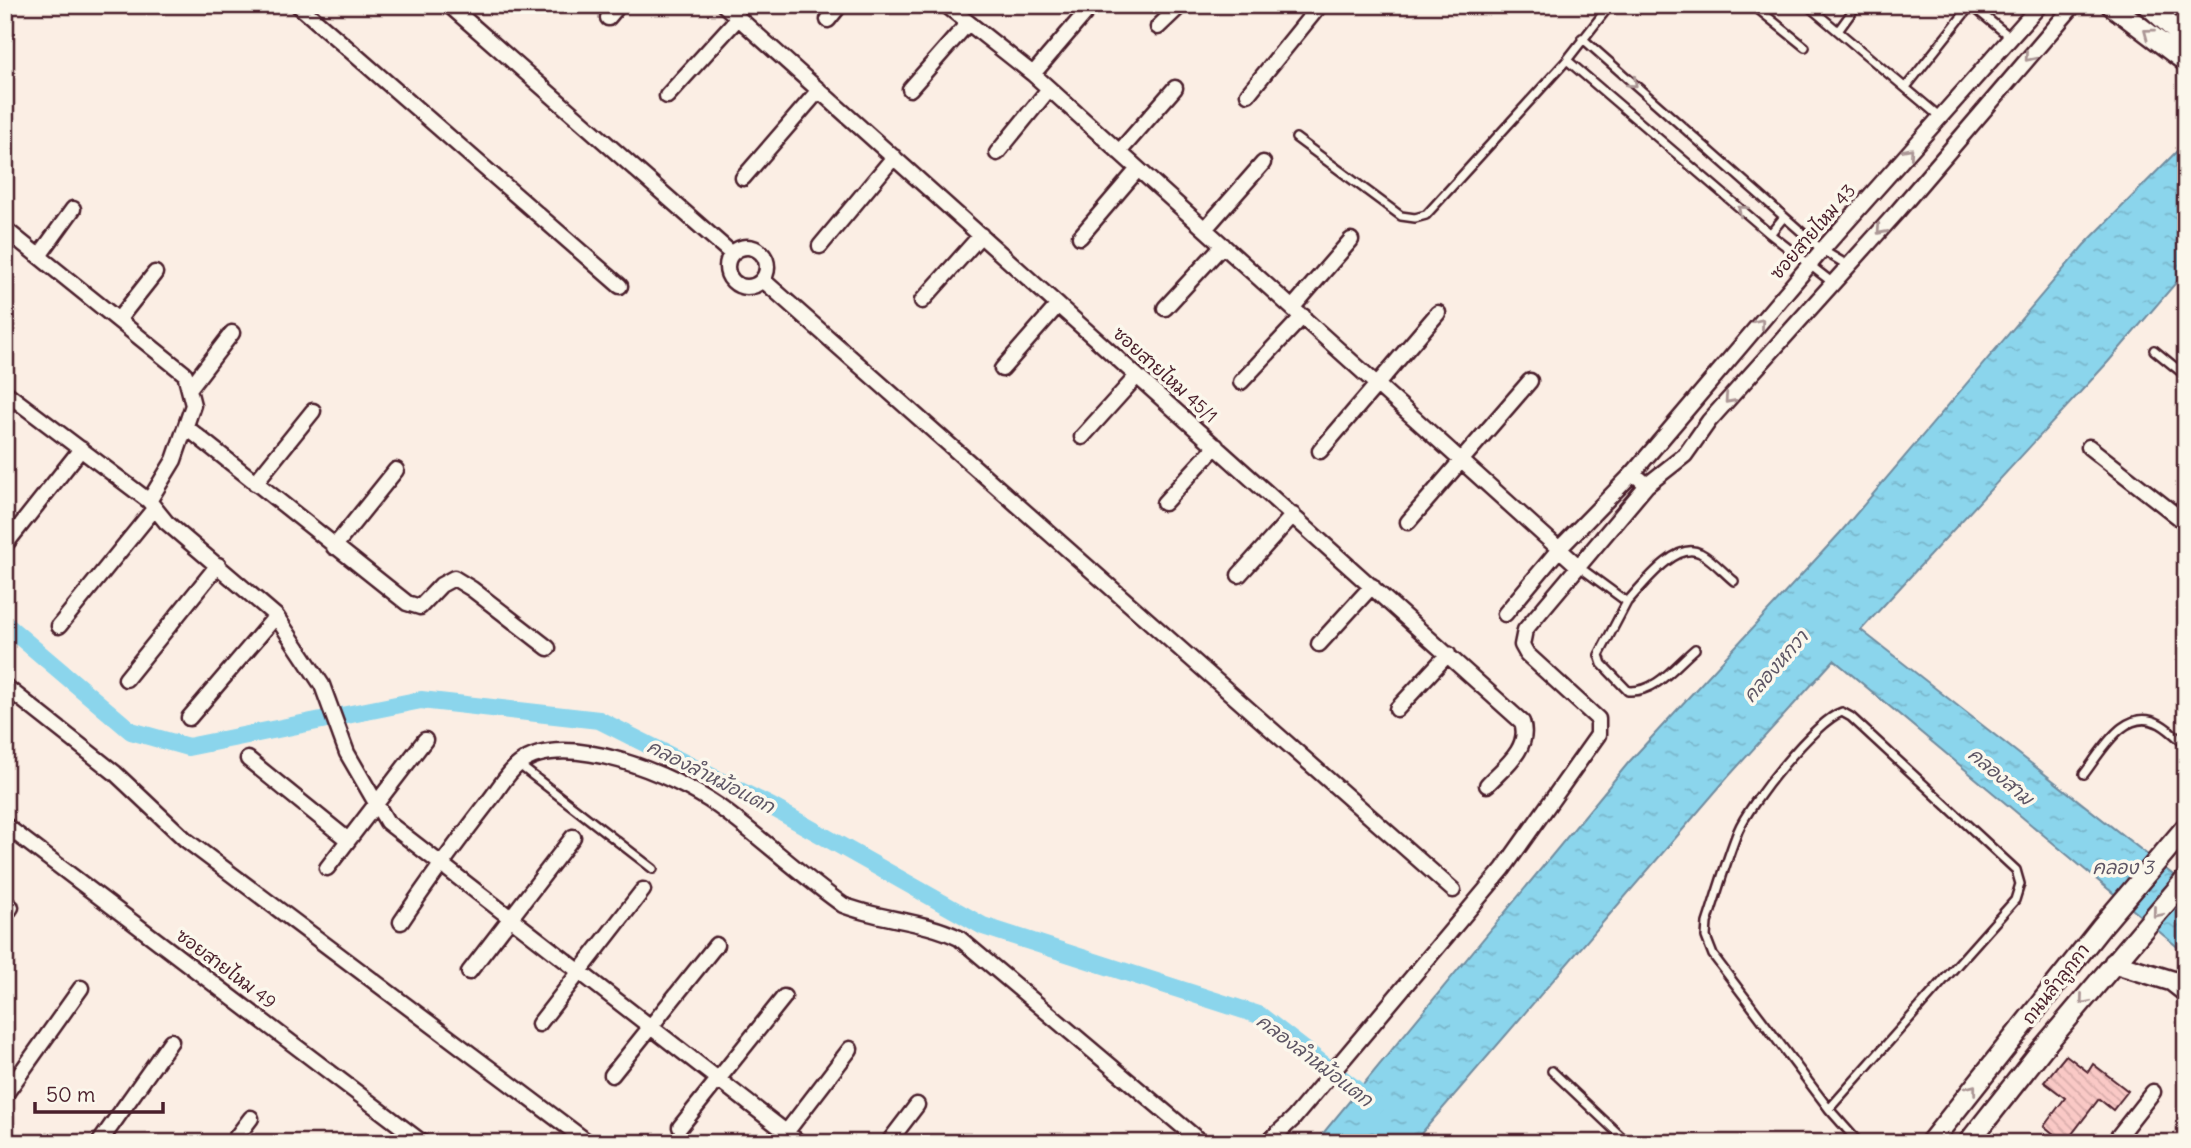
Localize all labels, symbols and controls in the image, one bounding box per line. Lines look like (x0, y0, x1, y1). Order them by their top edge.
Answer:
one-way arrow (2143, 29, 2156, 42)
one-way arrow (2025, 49, 2037, 62)
one-way arrow (1625, 75, 1638, 87)
one-way arrow (1901, 147, 1913, 160)
street label: ซอยสายไหม 43 (1764, 179, 1860, 284)
one-way arrow (1737, 206, 1750, 218)
one-way arrow (1877, 222, 1889, 235)
one-way arrow (1752, 319, 1764, 332)
street label: ซอยสายไหม 45/1 (1108, 321, 1223, 428)
one-way arrow (1725, 391, 1737, 404)
water label: คลองหกวา (1737, 624, 1814, 707)
water label: คลองลำหม้อแตก (644, 734, 780, 819)
water label: คลองสาม (1964, 742, 2040, 811)
water label: คลอง 3 (2093, 855, 2156, 879)
one-way arrow (2153, 905, 2165, 918)
street label: ซอยสายไหม 49 (172, 923, 281, 1014)
street label: ถนนลำลูกกา (2017, 939, 2097, 1031)
one-way arrow (2080, 991, 2092, 1004)
water label: คลองลำหม้อแตก (1252, 1009, 1379, 1113)
scale bar (35, 1071, 163, 1115)
text: 50 m (46, 1081, 95, 1108)
one-way arrow (1964, 1085, 1977, 1097)

